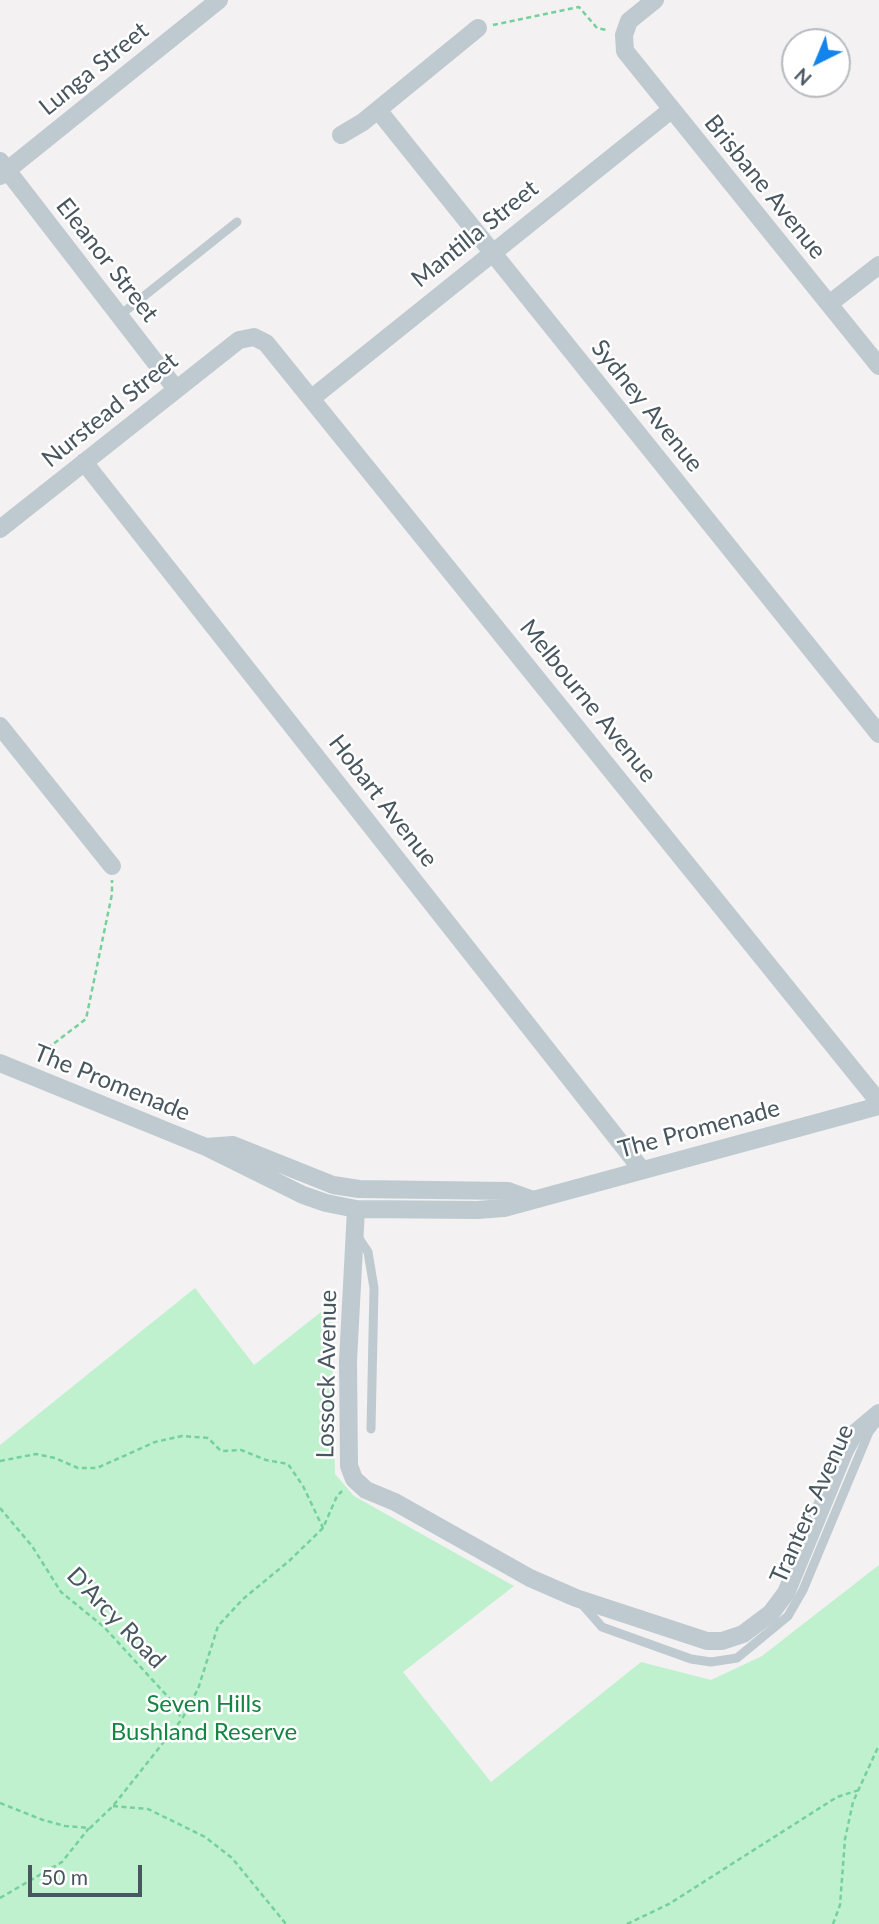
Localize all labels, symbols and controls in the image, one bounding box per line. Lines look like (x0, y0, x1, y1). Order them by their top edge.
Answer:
street label: Lunga Street (34, 16, 154, 122)
north arrow (781, 28, 851, 98)
text: N (790, 64, 816, 91)
street label: Brisbane Avenue (698, 109, 832, 265)
street label: Mantilla Street (406, 174, 544, 294)
street label: Eleanor Street (50, 192, 164, 328)
street label: Sydney Avenue (585, 334, 709, 478)
street label: Nurstead Street (36, 346, 184, 474)
street label: Melbourne Avenue (514, 614, 662, 788)
street label: Hobart Avenue (322, 729, 444, 873)
street label: The Promenade (30, 1039, 194, 1127)
street label: The Promenade (615, 1094, 783, 1164)
street label: Lossock Avenue (311, 1289, 343, 1459)
street label: Tranters Avenue (764, 1420, 860, 1588)
street label: D'Arcy Road (61, 1561, 171, 1675)
park label: Seven Hills Bushland Reserve (111, 1690, 297, 1746)
scale bar (32, 1850, 145, 1894)
text: 50 m (41, 1864, 88, 1889)

